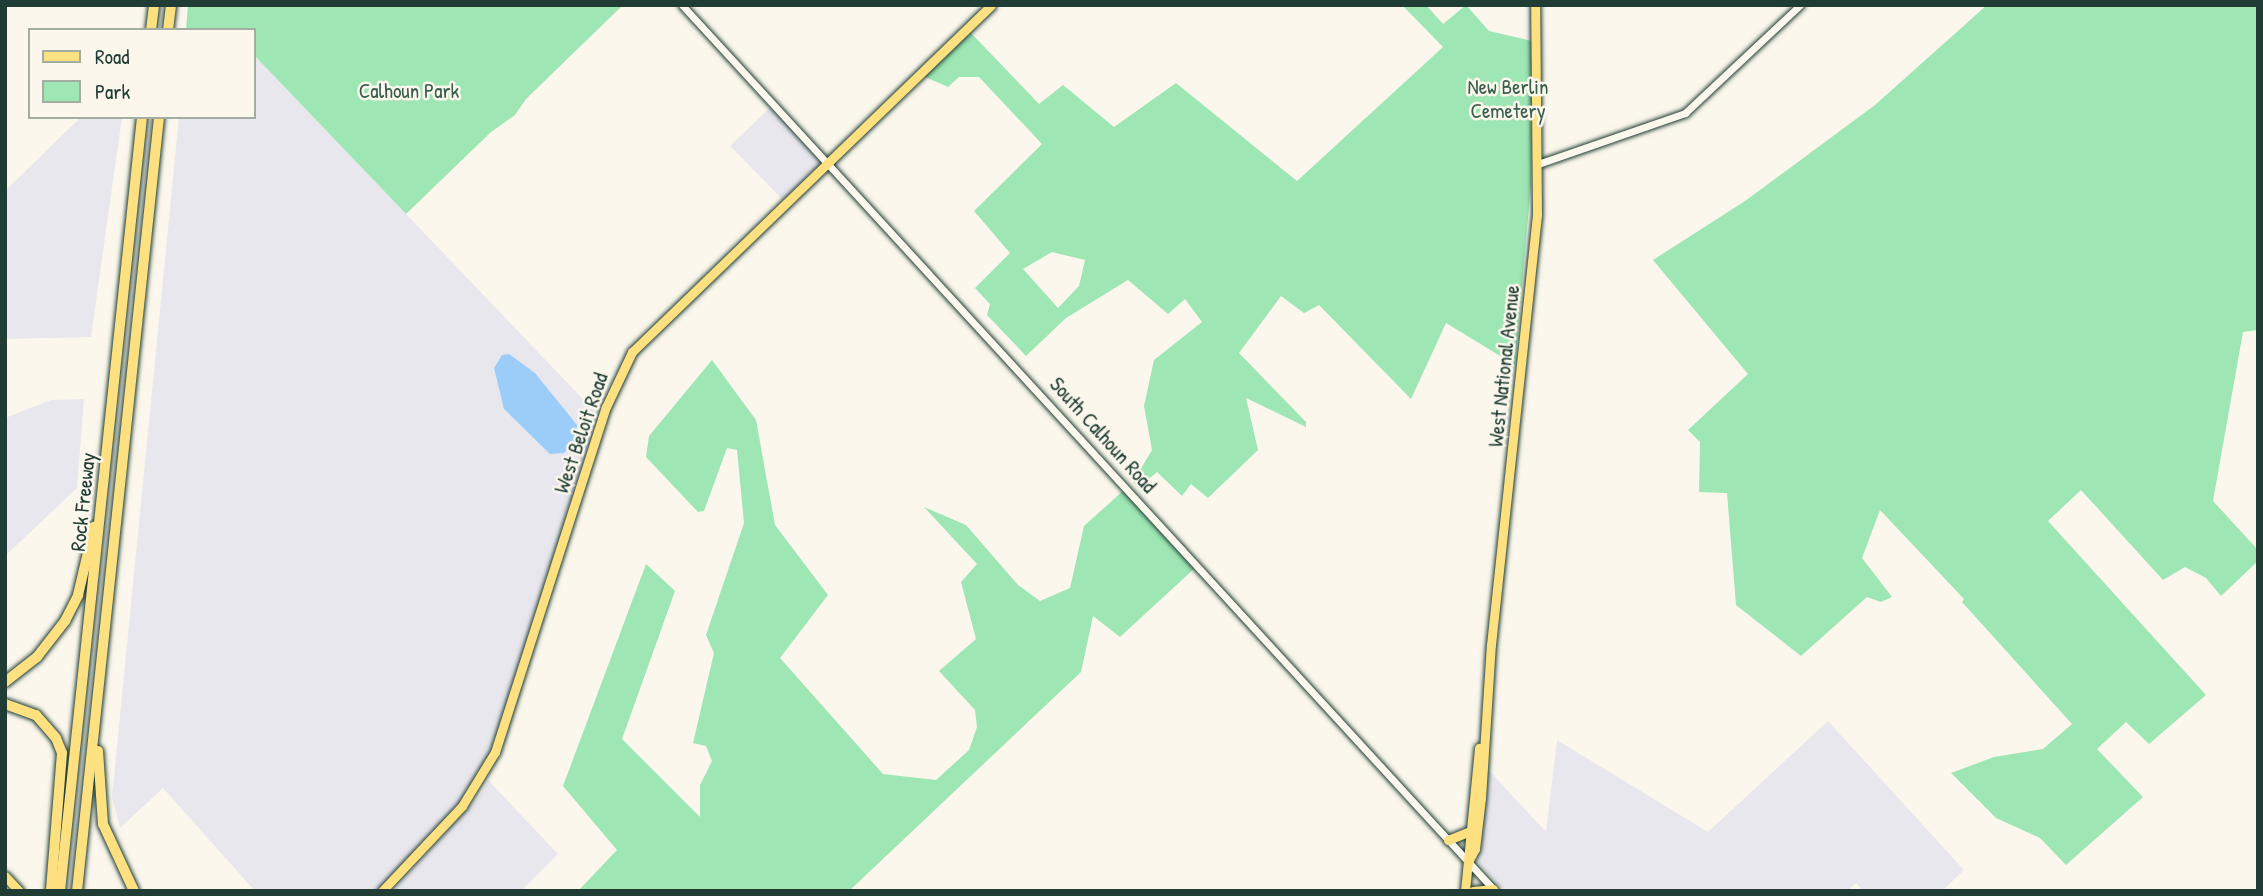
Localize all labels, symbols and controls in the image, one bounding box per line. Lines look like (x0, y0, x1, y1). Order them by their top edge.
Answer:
legend (28, 28, 256, 119)
text: Road (95, 42, 129, 71)
park label: New Berlin Cemetery (1468, 74, 1548, 124)
text: Park (95, 77, 130, 106)
park label: Calhoun Park (359, 78, 459, 104)
street label: West National Avenue (1483, 284, 1525, 448)
street label: West Beloit Road (549, 369, 613, 497)
street label: South Calhoun Road (1044, 372, 1162, 498)
street label: Rock Freeway (65, 451, 101, 553)

